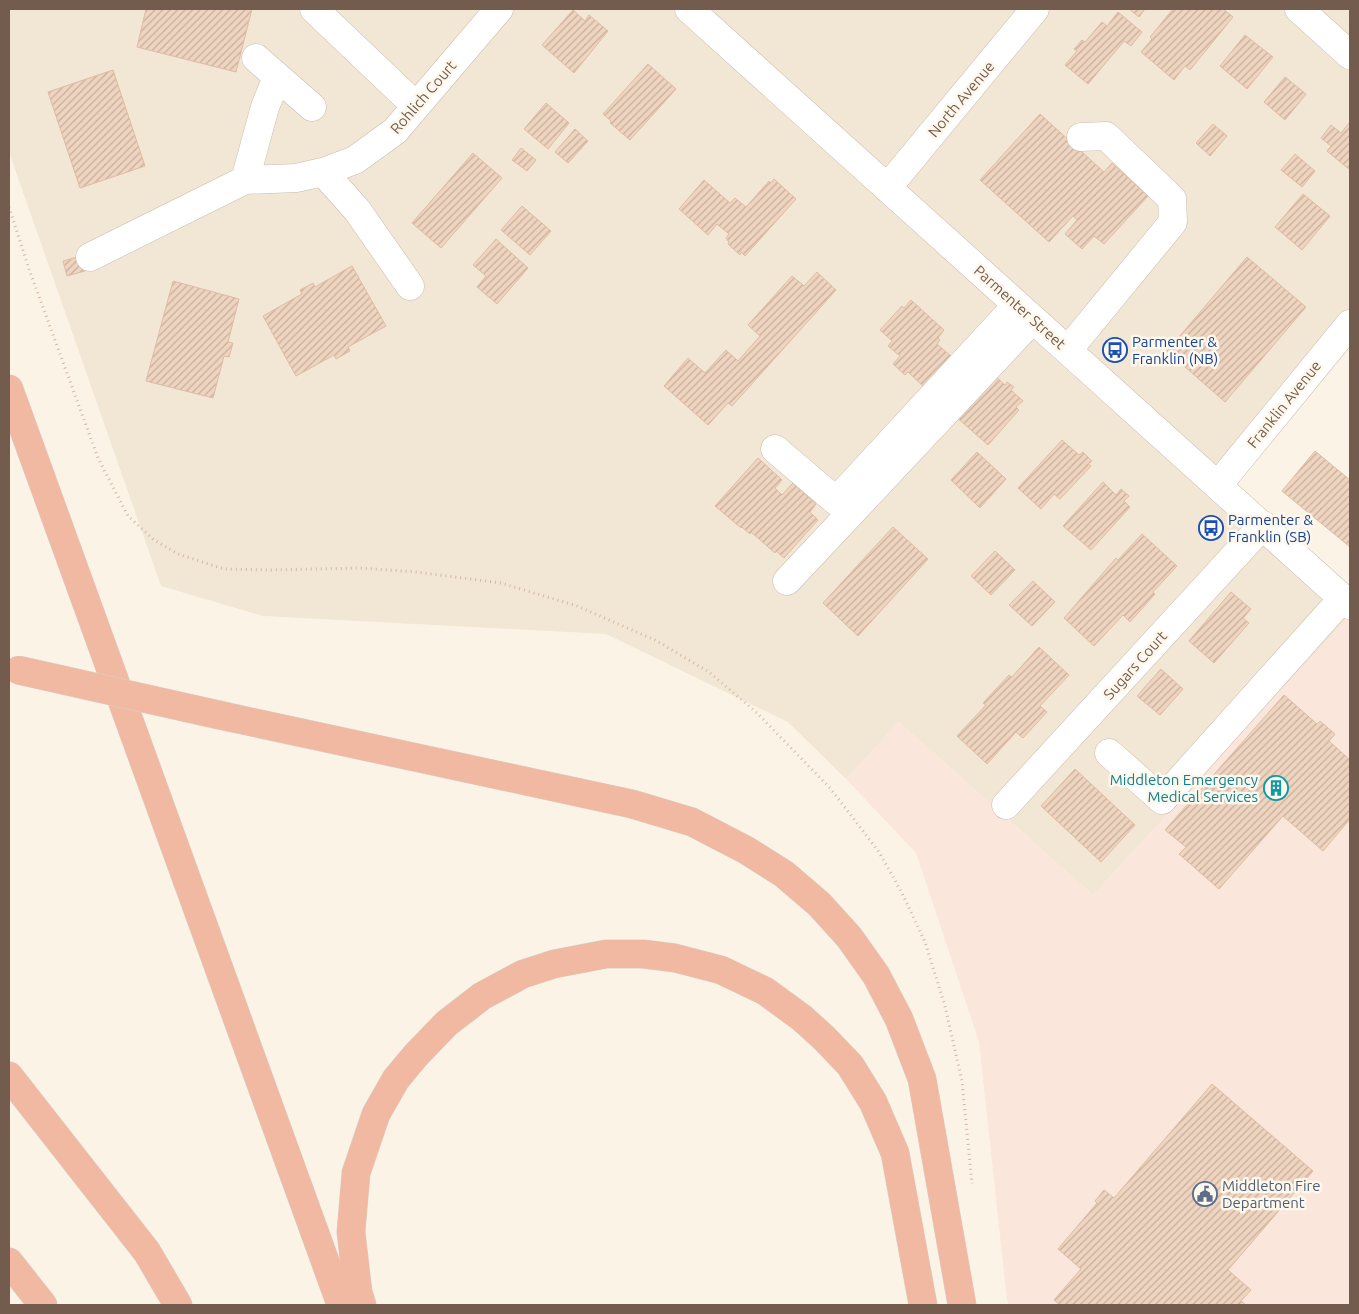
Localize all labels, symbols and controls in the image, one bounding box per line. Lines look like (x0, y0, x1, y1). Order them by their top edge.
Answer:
street label: Rohlich Court (387, 57, 459, 137)
street label: North Avenue (924, 58, 998, 140)
street label: Parmenter Street (971, 261, 1069, 353)
place label: Parmenter & Franklin (NB) (1132, 333, 1218, 367)
bus stop icon: Parmenter & Franklin (NB) (1102, 337, 1128, 363)
street label: Franklin Avenue (1244, 357, 1324, 451)
place label: Parmenter & Franklin (SB) (1228, 511, 1313, 545)
bus stop icon: Parmenter & Franklin (SB) (1198, 515, 1224, 541)
street label: Sugars Court (1100, 627, 1170, 703)
place label: Middleton Emergency Medical Services (1110, 771, 1258, 805)
building icon: Middleton Emergency Medical Services (1263, 775, 1289, 801)
place label: Middleton Fire Department (1222, 1177, 1321, 1211)
public building icon: Middleton Fire Department (1192, 1181, 1218, 1207)

